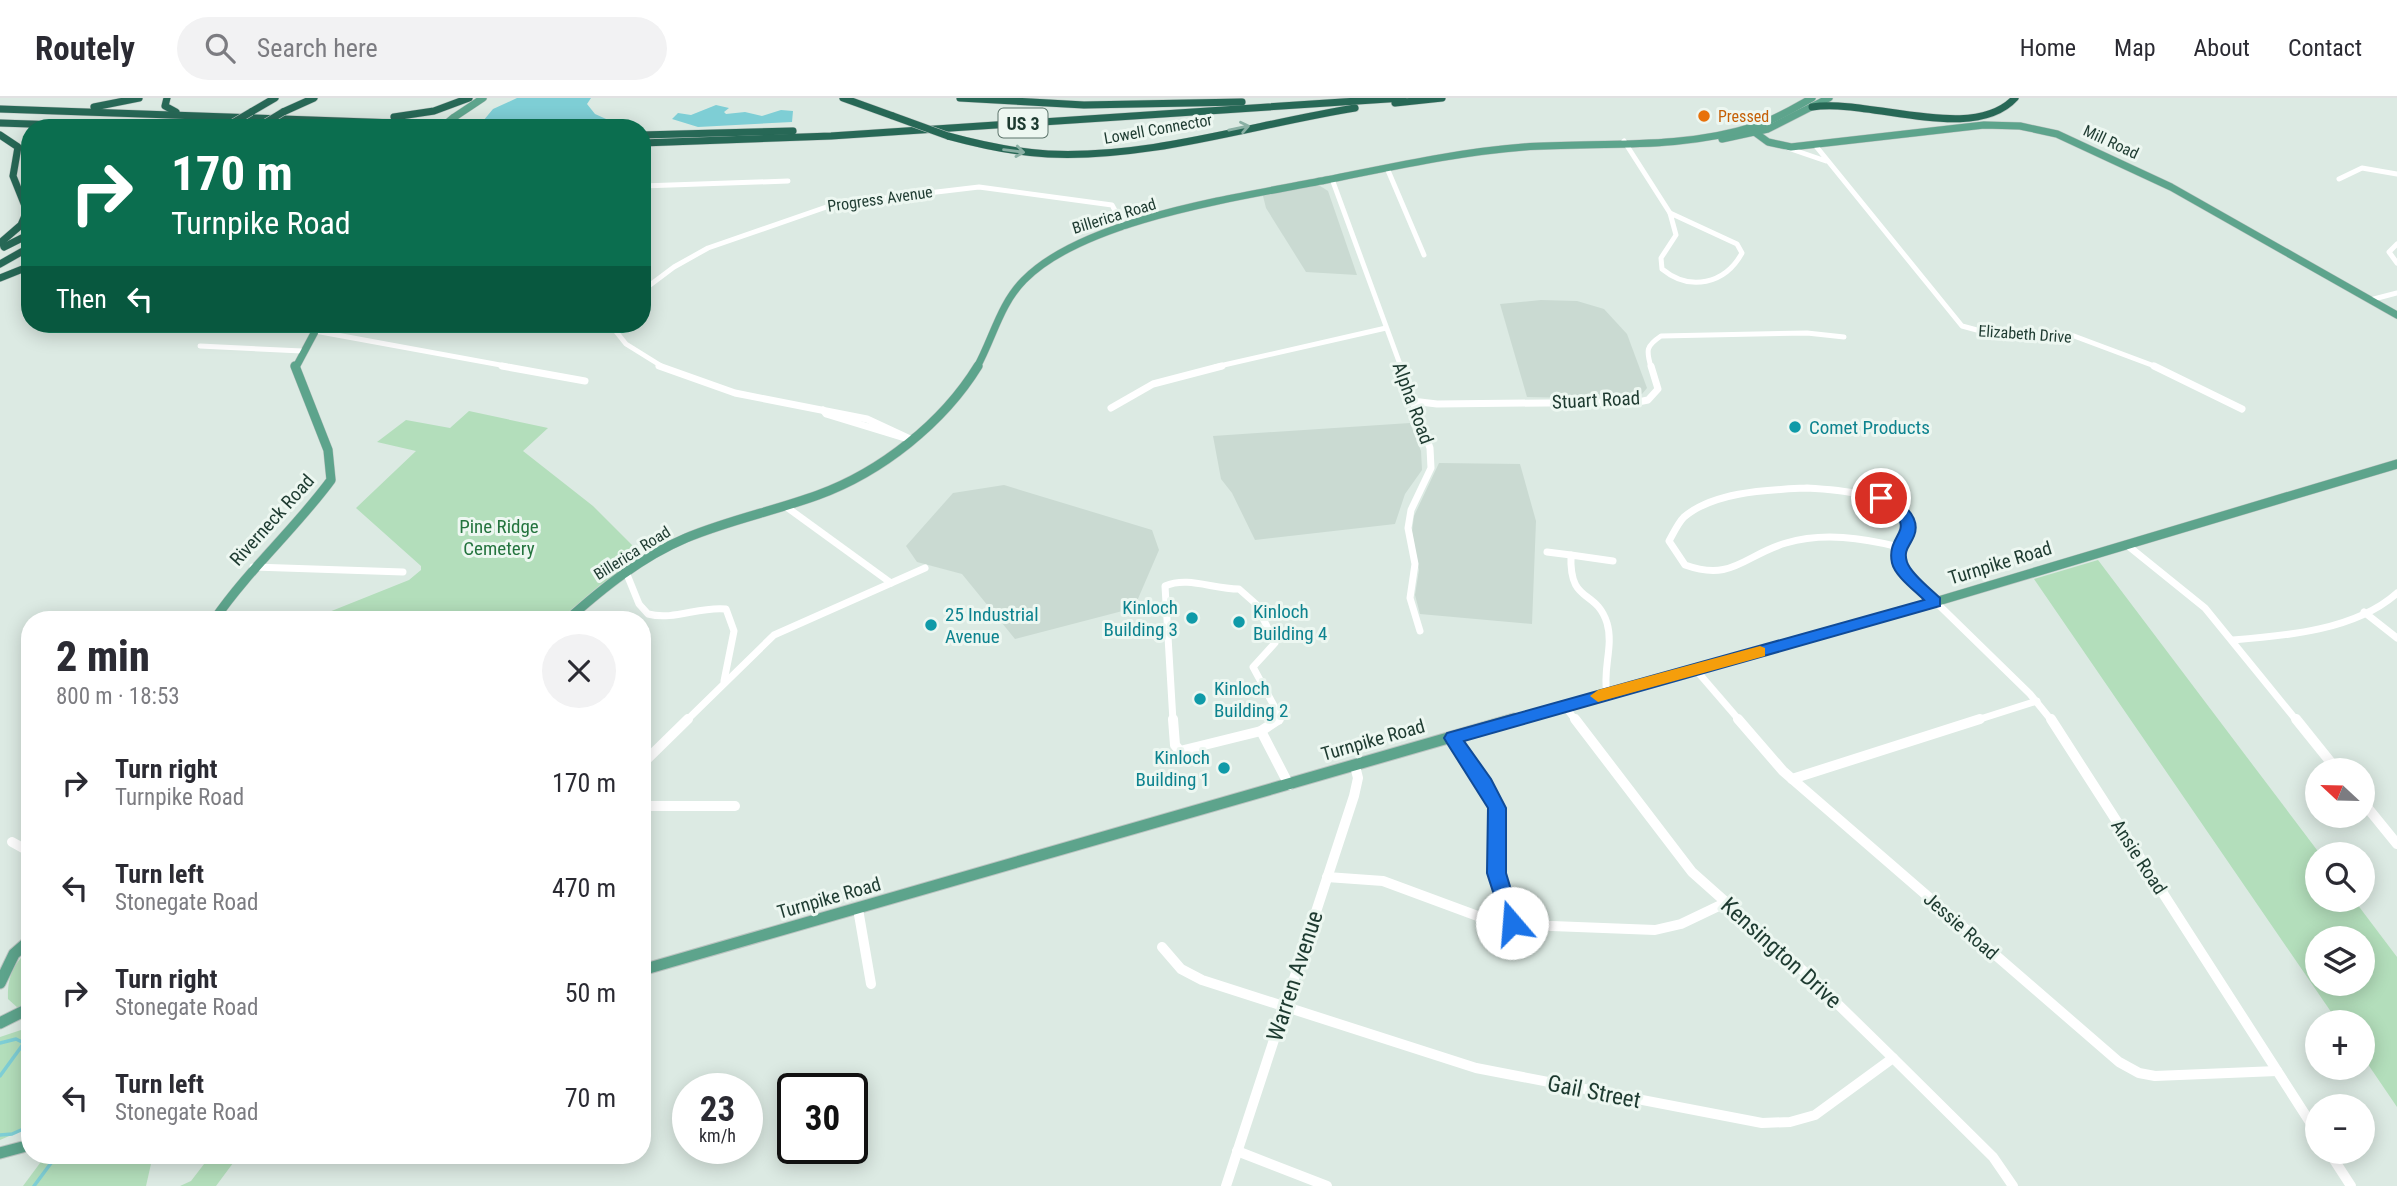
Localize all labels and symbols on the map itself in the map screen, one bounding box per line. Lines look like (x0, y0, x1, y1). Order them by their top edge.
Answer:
place label: Pressed (1718, 107, 1769, 126)
road number: US 3 (998, 108, 1048, 138)
marker: Pressed (1696, 108, 1712, 124)
street label: Lowell Connector (1102, 110, 1214, 148)
one-way arrow (1227, 121, 1250, 135)
street label: Mill Road (2080, 121, 2142, 163)
one-way arrow (1002, 145, 1025, 158)
street label: Progress Avenue (826, 182, 934, 216)
street label: Billerica Road (1070, 194, 1158, 238)
street label: Elizabeth Drive (1978, 321, 2072, 347)
street label: Alpha Road (1388, 359, 1438, 447)
street label: Stuart Road (1551, 386, 1641, 414)
place label: Comet Products (1809, 416, 1930, 439)
marker: Comet Products (1787, 419, 1803, 435)
pin (1851, 468, 1911, 528)
street label: Riverneck Road (225, 470, 319, 570)
park label: Pine Ridge Cemetery (459, 515, 539, 560)
street label: Billerica Road (590, 522, 674, 584)
street label: Turnpike Road (1946, 536, 2054, 590)
place label: Kinloch Building 3 (1104, 596, 1178, 641)
place label: Kinloch Building 4 (1253, 600, 1327, 645)
place label: 25 Industrial Avenue (945, 603, 1039, 648)
marker: Kinloch Building 3 (1184, 610, 1200, 626)
marker: Kinloch Building 4 (1231, 614, 1247, 630)
marker: 25 Industrial Avenue (923, 617, 939, 633)
place label: Kinloch Building 2 (1214, 677, 1288, 722)
marker: Kinloch Building 2 (1192, 691, 1208, 707)
street label: Turnpike Road (1319, 714, 1427, 766)
place label: Kinloch Building 1 (1136, 746, 1210, 791)
north arrow (2305, 758, 2375, 828)
marker: Kinloch Building 1 (1216, 760, 1232, 776)
street label: Ansie Road (2106, 815, 2172, 899)
street label: Turnpike Road (775, 872, 883, 924)
position arrow (1475, 886, 1549, 960)
street label: Jessie Road (1919, 887, 2003, 965)
street label: Kensington Drive (1715, 892, 1847, 1014)
street label: Warren Avenue (1261, 907, 1329, 1045)
street label: Gail Street (1545, 1070, 1643, 1114)
speed limit sign: 30 (777, 1073, 868, 1164)

